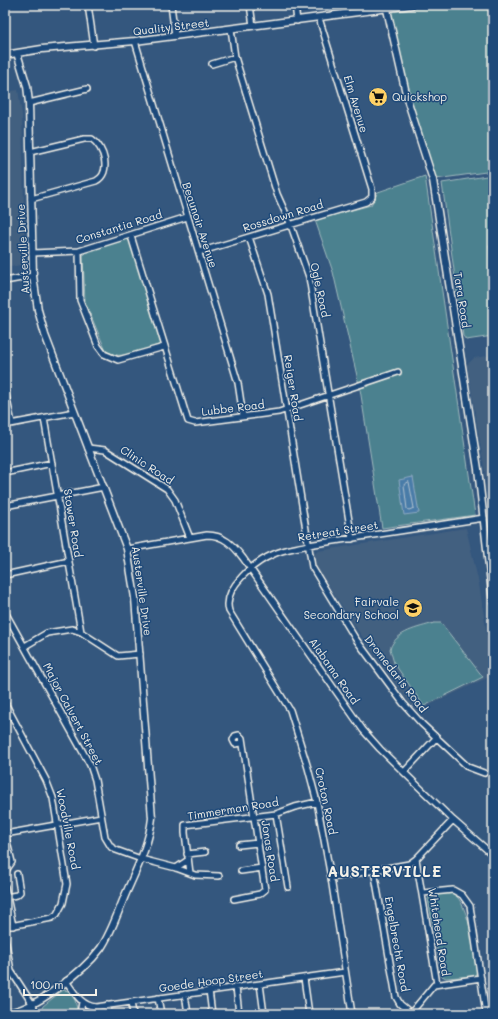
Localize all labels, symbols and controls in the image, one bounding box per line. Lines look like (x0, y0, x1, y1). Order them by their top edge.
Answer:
street label: Quality Street (132, 14, 210, 39)
street label: Elm Avenue (341, 73, 372, 135)
supermarket icon: Quickshop (367, 86, 389, 108)
place label: Quickshop (392, 89, 447, 104)
street label: Beaunoir Avenue (179, 180, 222, 270)
street label: Rossdown Road (241, 196, 325, 235)
street label: Austerville Drive (13, 203, 32, 294)
street label: Constantia Road (74, 206, 164, 247)
street label: Ogle Road (307, 261, 334, 319)
street label: Tara Road (451, 271, 474, 329)
street label: Reiger Road (281, 354, 306, 422)
street label: Lubbe Road (200, 396, 265, 419)
street label: Clinic Road (118, 442, 177, 487)
street label: Stower Road (61, 488, 86, 558)
street label: Retreat Street (297, 517, 379, 544)
street label: Austerville Drive (129, 545, 156, 637)
place label: Fairvale Secondary School (304, 594, 399, 622)
school or university icon: Fairvale Secondary School (402, 597, 424, 619)
street label: Dromedaris Road (361, 632, 431, 715)
street label: Alabama Road (306, 635, 363, 707)
street label: Major Calvert Street (40, 660, 107, 768)
street label: Croton Road (312, 766, 341, 836)
street label: Woodville Road (53, 787, 84, 871)
street label: Timmerman Road (186, 794, 280, 823)
street label: Jonas Road (258, 819, 283, 883)
district label: AUSTERVILLE (328, 861, 442, 881)
street label: Whitehead Road (425, 887, 454, 977)
street label: Engelbrecht Road (382, 895, 413, 993)
street label: Goede Hoop Street (158, 966, 264, 995)
scale bar (24, 971, 96, 997)
text: 100 m (30, 976, 64, 992)

